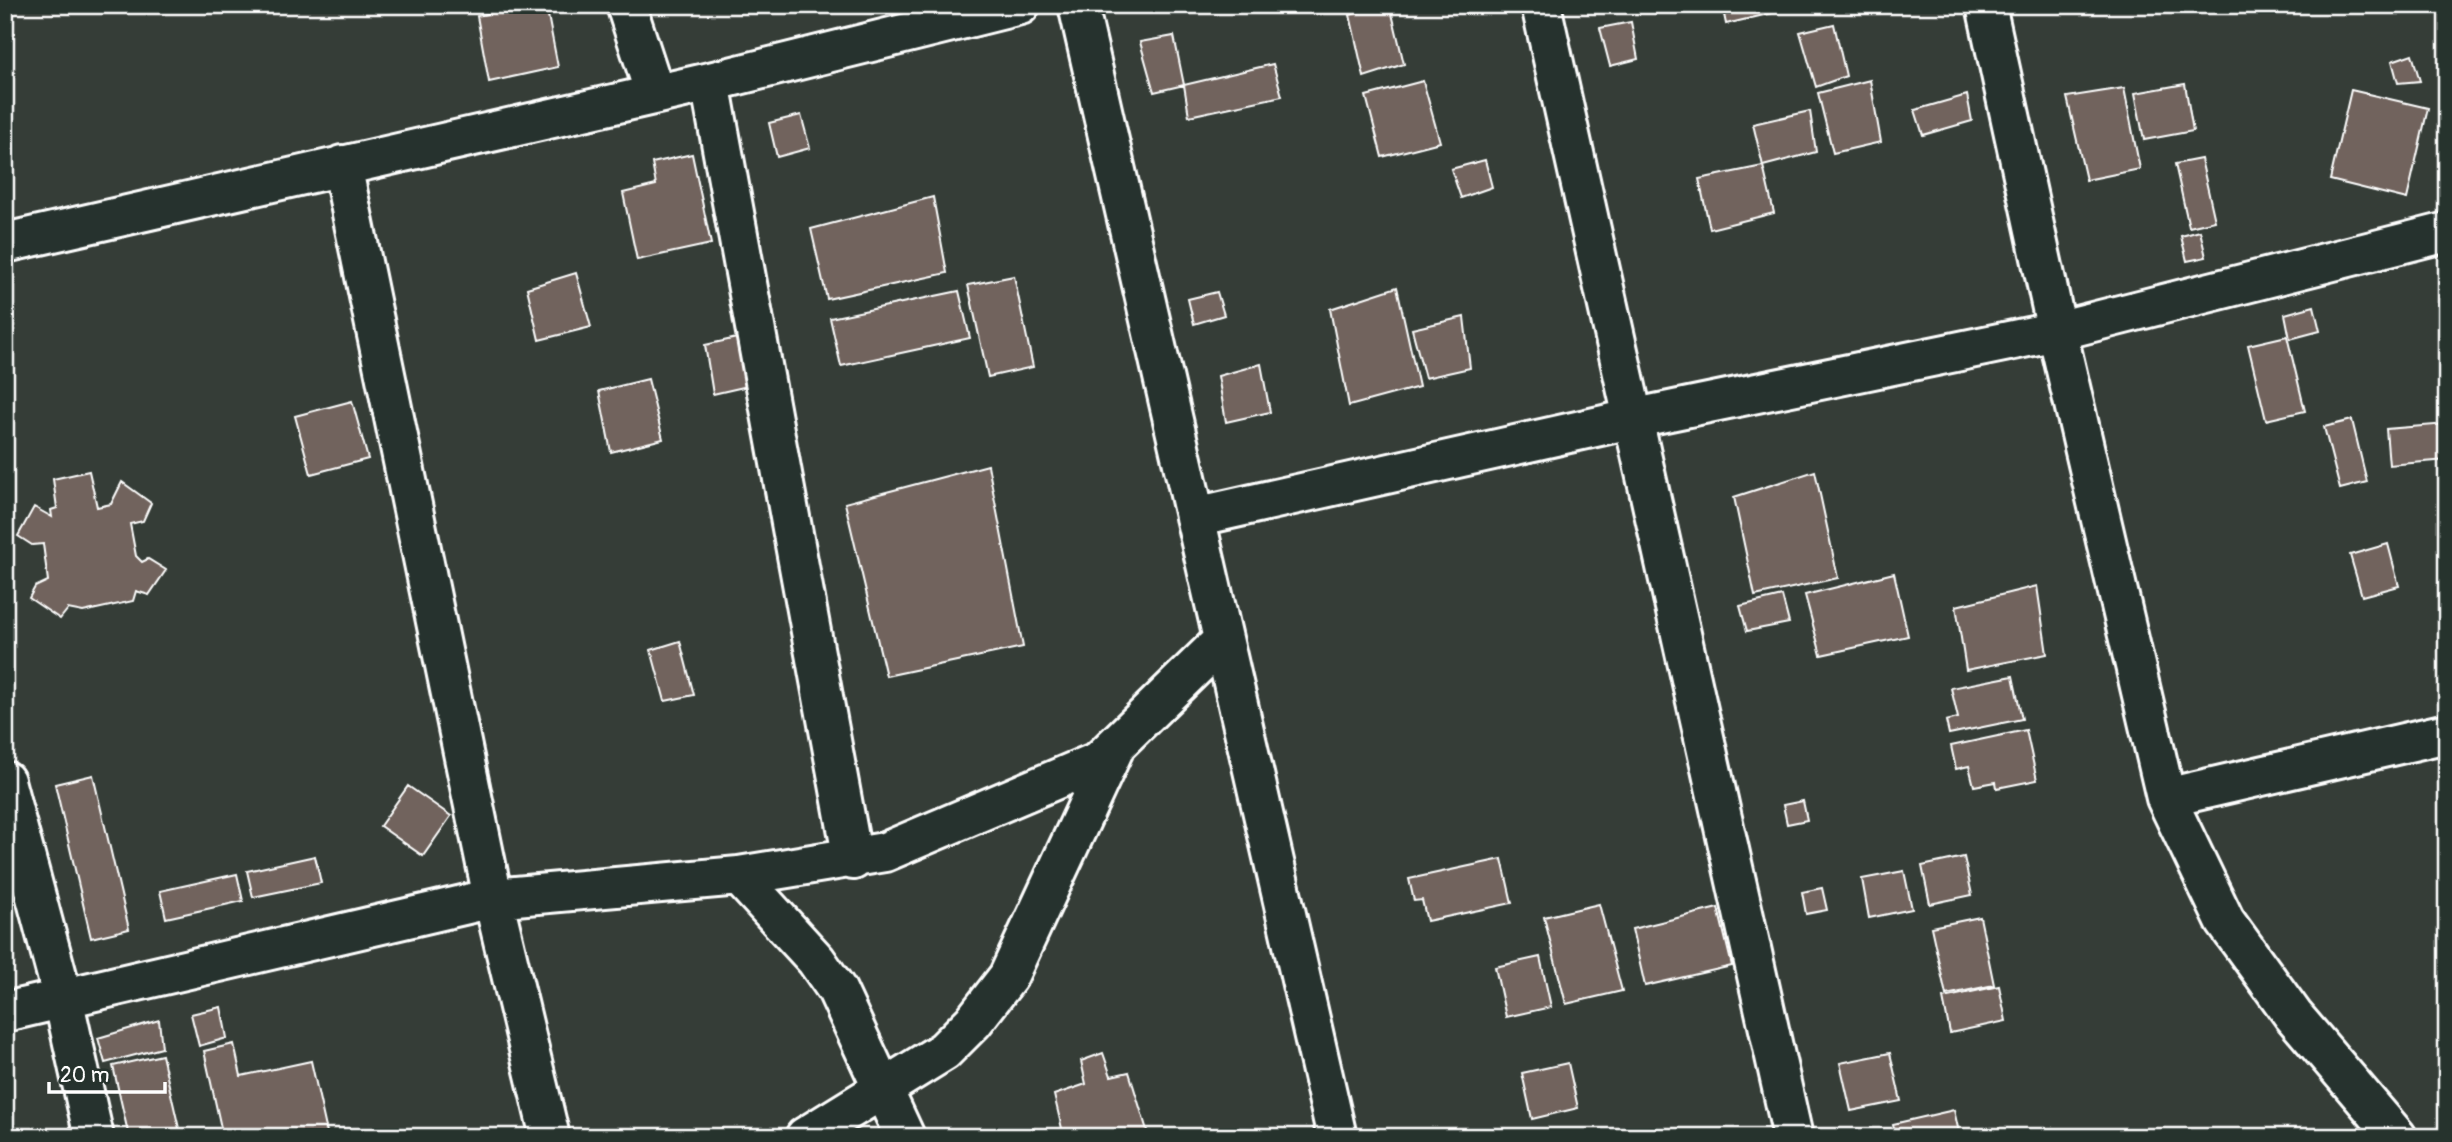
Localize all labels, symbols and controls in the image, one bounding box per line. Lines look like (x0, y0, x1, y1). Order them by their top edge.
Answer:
scale bar (49, 1051, 164, 1095)
text: 20 m (60, 1062, 109, 1089)

